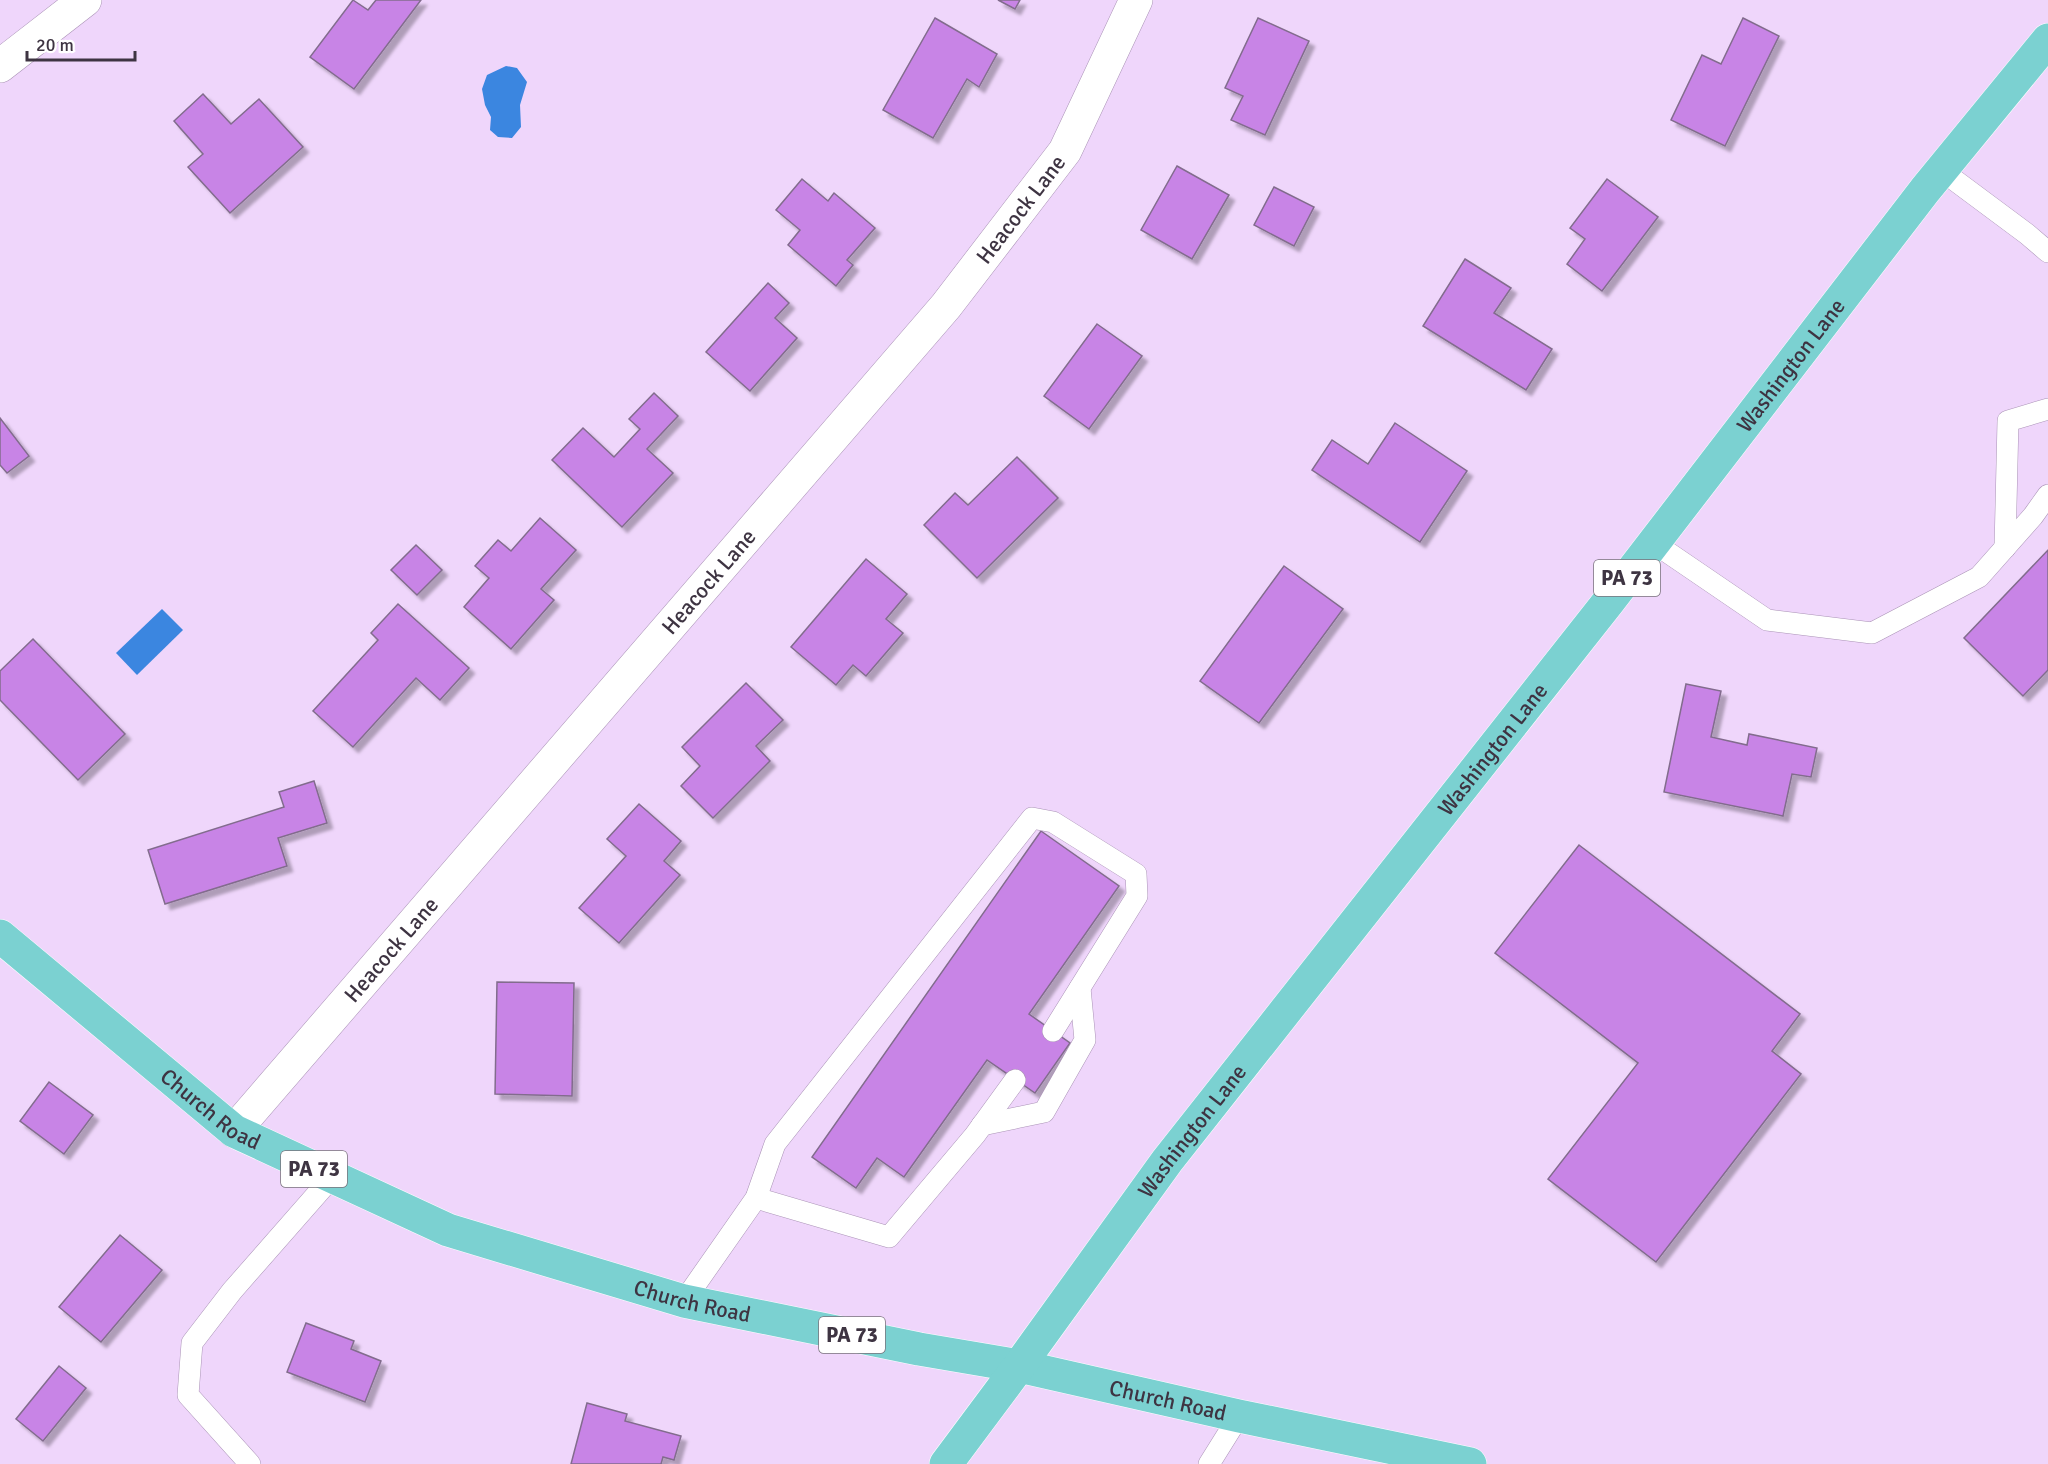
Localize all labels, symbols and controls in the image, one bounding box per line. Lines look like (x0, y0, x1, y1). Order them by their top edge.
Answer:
scale bar (27, 24, 135, 62)
text: 20 m (36, 34, 74, 56)
street label: Heacock Lane (970, 149, 1071, 269)
street label: Washington Lane (1731, 293, 1851, 438)
street label: Heacock Lane (656, 524, 762, 640)
road number: PA 73 (1594, 560, 1660, 596)
street label: Washington Lane (1432, 677, 1553, 821)
street label: Heacock Lane (338, 891, 444, 1008)
street label: Washington Lane (1132, 1059, 1252, 1203)
street label: Church Road (155, 1063, 265, 1155)
road number: PA 73 (281, 1151, 347, 1187)
street label: Church Road (631, 1274, 753, 1328)
road number: PA 73 (819, 1317, 885, 1353)
street label: Church Road (1107, 1374, 1229, 1427)

